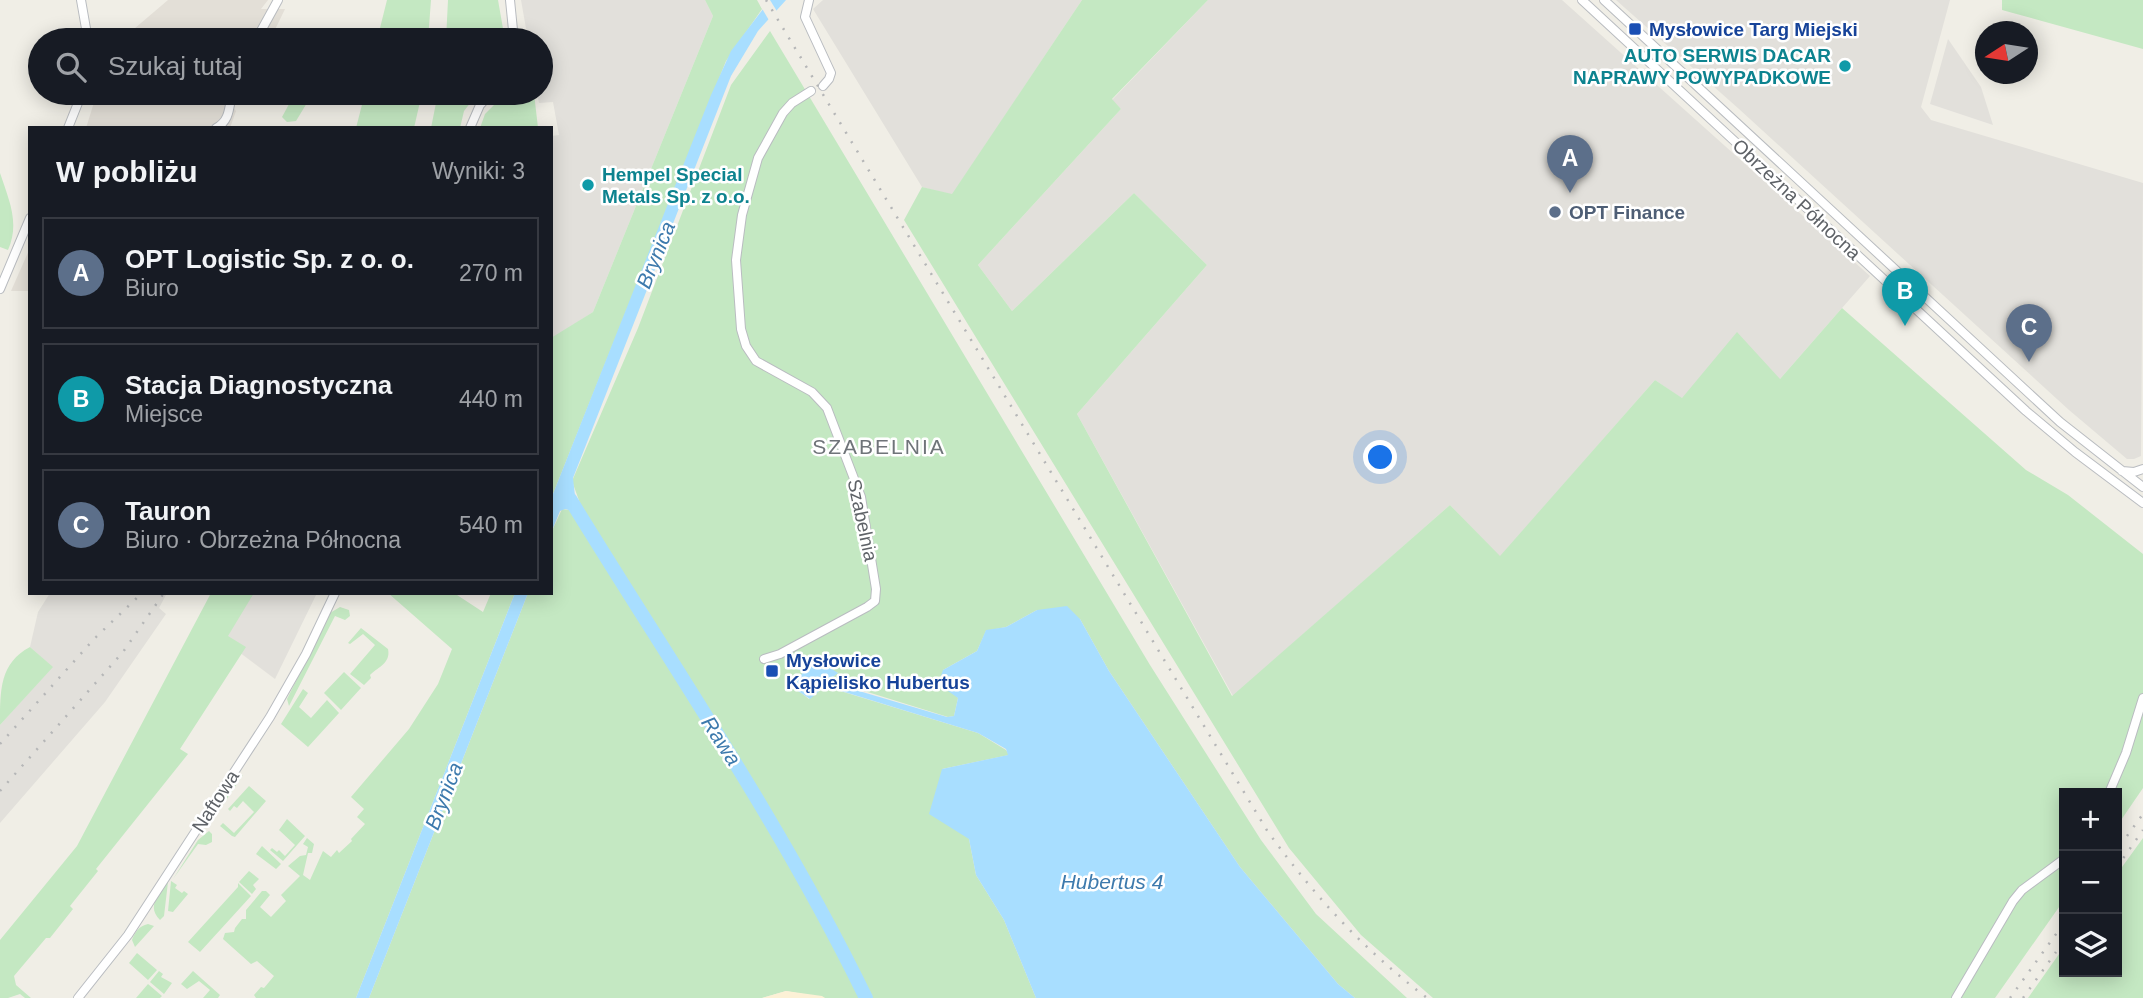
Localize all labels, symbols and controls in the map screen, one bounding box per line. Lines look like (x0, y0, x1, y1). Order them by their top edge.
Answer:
place label: Mysłowice Targ Miejski (1649, 19, 1858, 40)
marker: Mysłowice Targ Miejski (1627, 21, 1643, 37)
north arrow (1975, 21, 2038, 84)
search box (28, 28, 553, 105)
place label: AUTO SERWIS DACAR NAPRAWY POWYPADKOWE (1573, 45, 1831, 88)
icon: search (52, 48, 90, 86)
text: Szukaj tutaj (108, 51, 242, 81)
marker: AUTO SERWIS DACAR NAPRAWY POWYPADKOWE (1837, 58, 1853, 74)
pin: A (1547, 135, 1593, 193)
street label: Obrzeżna Północna (1728, 135, 1865, 264)
text: W pobliżu (56, 155, 198, 188)
text: Wyniki: 3 (432, 158, 525, 184)
place label: Hempel Special Metals Sp. z o.o. (602, 164, 750, 207)
marker: Hempel Special Metals Sp. z o.o. (580, 177, 596, 193)
place label: OPT Finance (1569, 202, 1685, 223)
marker: OPT Finance (1547, 204, 1563, 220)
water label: Brynica (632, 218, 679, 292)
text: OPT Logistic Sp. z o. o. (125, 244, 414, 274)
text: A (73, 260, 89, 286)
text: 270 m (459, 260, 523, 286)
pin: B (1882, 268, 1928, 326)
text: Biuro (125, 275, 179, 301)
pin: C (2006, 304, 2052, 362)
text: Stacja Diagnostyczna (125, 370, 392, 400)
text: B (73, 386, 89, 412)
text: 440 m (459, 386, 523, 412)
text: Miejsce (125, 401, 203, 427)
district label: SZABELNIA (812, 435, 946, 458)
your location (1363, 440, 1397, 474)
street label: Szabelnia (844, 477, 882, 564)
text: Tauron (125, 496, 211, 526)
text: C (73, 512, 89, 538)
text: 540 m (459, 512, 523, 538)
text: Biuro · Obrzeżna Północna (125, 527, 401, 553)
place label: Mysłowice Kąpielisko Hubertus (786, 650, 970, 693)
marker: Mysłowice Kąpielisko Hubertus (764, 663, 780, 679)
water label: Rawa (697, 712, 746, 770)
water label: Brynica (420, 759, 467, 833)
street label: Naftowa (188, 766, 243, 836)
map controls (2059, 788, 2122, 977)
button: + (2059, 788, 2122, 851)
button: − (2059, 851, 2122, 914)
water label: Hubertus 4 (1061, 870, 1163, 893)
button: layers (2059, 914, 2122, 977)

